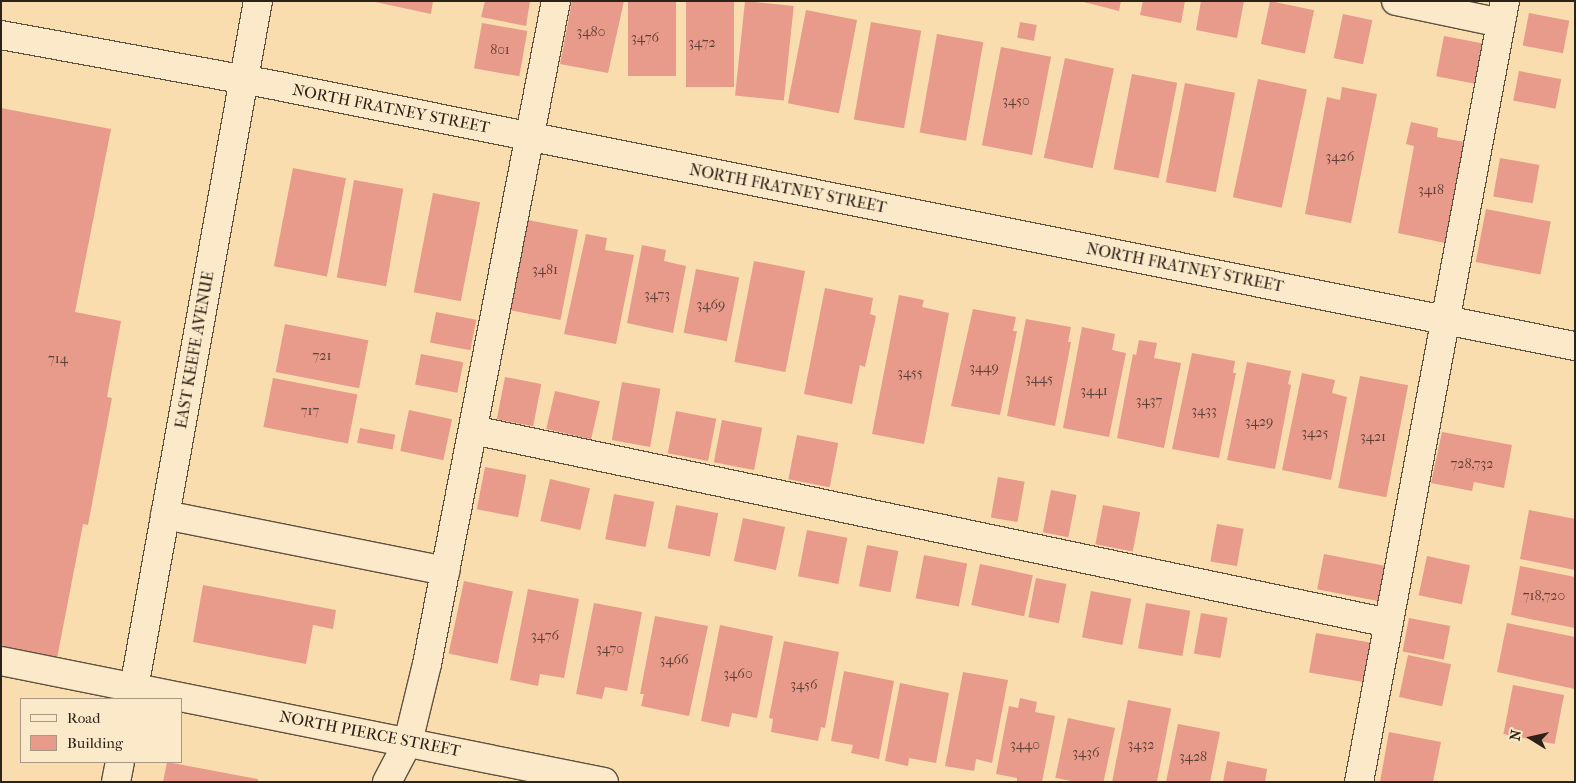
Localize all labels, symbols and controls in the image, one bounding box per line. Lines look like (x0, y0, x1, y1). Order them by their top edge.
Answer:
house number: 3480 (577, 24, 605, 40)
house number: 3476 (631, 30, 659, 46)
house number: 3472 (688, 35, 716, 51)
house number: 801 (490, 42, 510, 58)
street label: NORTH FRATNEY STREET (291, 80, 491, 138)
house number: 3450 (1002, 93, 1030, 109)
house number: 3426 (1326, 149, 1354, 165)
street label: NORTH FRATNEY STREET (688, 160, 888, 218)
house number: 3418 (1418, 182, 1444, 198)
street label: NORTH FRATNEY STREET (1085, 239, 1285, 297)
house number: 3481 (532, 262, 558, 278)
street label: EAST KEEFE AVENUE (172, 270, 218, 430)
house number: 3473 (644, 287, 670, 303)
house number: 3469 (697, 297, 725, 313)
house number: 721 (313, 348, 331, 364)
house number: 714 (48, 351, 68, 367)
house number: 3449 (969, 360, 999, 376)
house number: 3455 (897, 365, 923, 381)
house number: 3445 (1025, 371, 1053, 387)
house number: 3441 (1080, 383, 1108, 399)
house number: 3437 (1136, 393, 1162, 409)
house number: 717 (301, 403, 319, 419)
house number: 3433 (1191, 403, 1217, 419)
house number: 3429 (1245, 414, 1273, 430)
house number: 3425 (1301, 425, 1329, 441)
house number: 3421 (1360, 429, 1386, 445)
house number: 728,732 (1451, 456, 1493, 472)
house number: 718,720 (1523, 588, 1565, 604)
house number: 3476 (531, 628, 559, 644)
house number: 3470 (596, 641, 624, 657)
house number: 3466 (659, 652, 689, 668)
house number: 3460 (723, 666, 753, 682)
house number: 3456 (790, 677, 818, 693)
legend (20, 698, 182, 763)
street label: NORTH PIERCE STREET (278, 707, 462, 761)
text: Road (67, 709, 100, 727)
north arrow (1506, 713, 1556, 763)
text: N (1506, 729, 1525, 742)
text: Building (67, 734, 123, 752)
house number: 3440 (1010, 737, 1040, 753)
house number: 3432 (1128, 737, 1154, 753)
house number: 3436 (1072, 745, 1100, 761)
house number: 3428 (1179, 749, 1207, 765)

